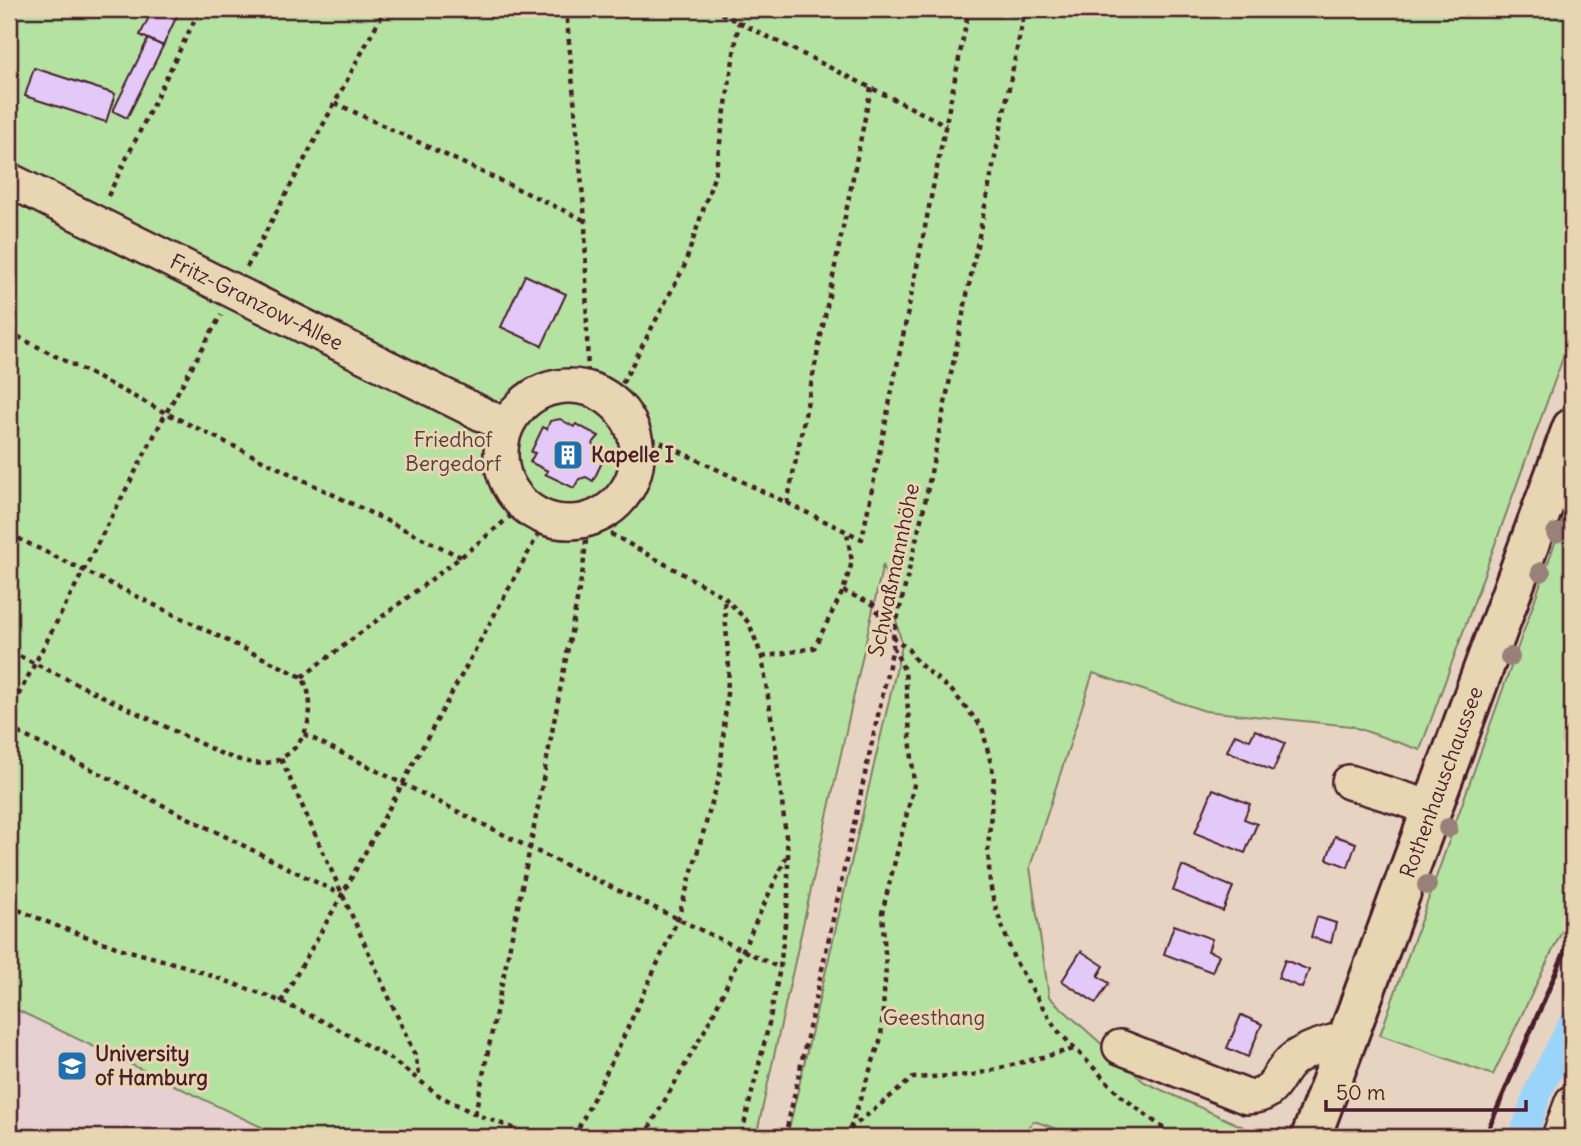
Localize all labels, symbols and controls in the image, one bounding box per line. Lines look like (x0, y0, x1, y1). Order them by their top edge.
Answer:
street label: Fritz-Granzow-Allee (166, 248, 348, 356)
park label: Friedhof Bergedorf (405, 426, 502, 477)
building icon: Kapelle I (551, 438, 585, 472)
place label: Kapelle I (591, 441, 674, 468)
street label: Schwaßmannhöhe (862, 481, 925, 659)
street label: Rothenhauschaussee (1394, 683, 1489, 882)
park label: Geesthang (883, 1004, 985, 1031)
place label: University of Hamburg (95, 1040, 208, 1091)
school or university icon: University of Hamburg (55, 1049, 89, 1083)
scale bar (1326, 1069, 1525, 1113)
text: 50 m (1336, 1079, 1385, 1106)

